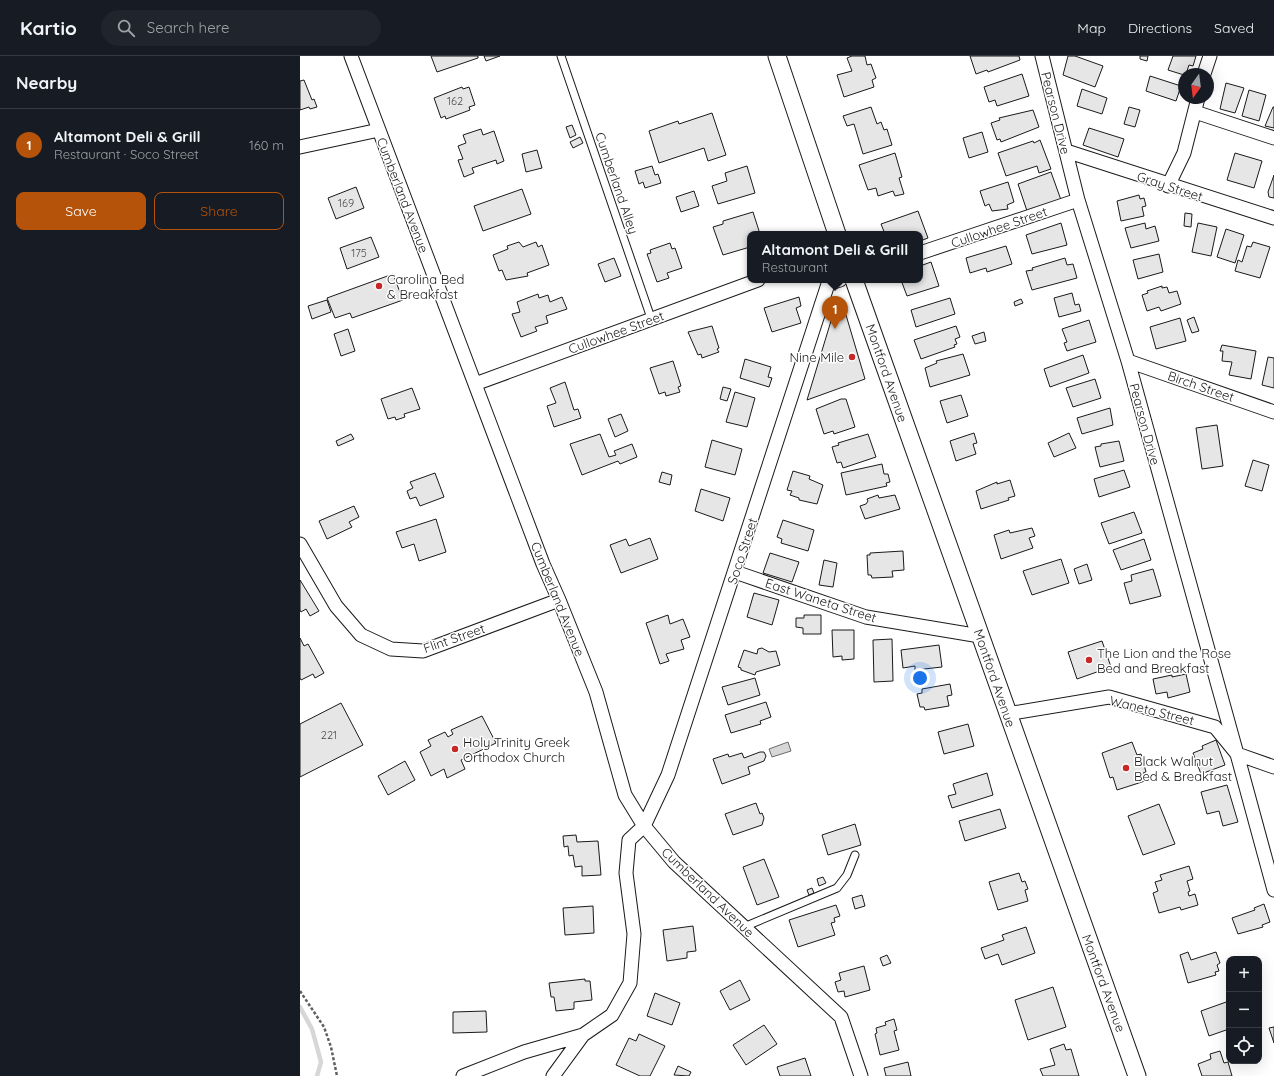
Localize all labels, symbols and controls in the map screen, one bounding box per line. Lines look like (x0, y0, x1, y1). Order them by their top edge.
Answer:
search box (101, 10, 381, 46)
text: Kartio (20, 16, 77, 40)
icon: search (115, 17, 137, 39)
text: Search here (147, 18, 230, 37)
text: Map (1077, 19, 1106, 37)
text: Directions (1128, 19, 1192, 37)
text: Saved (1214, 19, 1254, 37)
north arrow (1178, 68, 1214, 104)
street label: Pearson Drive (1038, 70, 1074, 156)
text: Nearby (16, 72, 77, 93)
house number: 162 (447, 94, 463, 108)
text: Altamont Deli & Grill (54, 127, 201, 146)
street label: Cumberland Alley (592, 130, 642, 236)
street label: Cumberland Avenue (374, 135, 432, 255)
text: 1 (26, 137, 32, 153)
text: 160 m (249, 137, 284, 153)
text: Restaurant · Soco Street (54, 146, 199, 162)
street label: Gray Street (1135, 168, 1205, 204)
button: Save (16, 192, 146, 230)
button: Share (154, 192, 284, 230)
house number: 169 (338, 196, 354, 210)
street label: Cullowhee Street (949, 203, 1049, 251)
popup (747, 231, 923, 283)
text: Altamont Deli & Grill (762, 240, 908, 259)
house number: 175 (351, 246, 367, 260)
text: Restaurant (762, 259, 828, 275)
place label: Carolina Bed & Breakfast (387, 271, 464, 302)
marker: Carolina Bed & Breakfast (374, 281, 384, 291)
pin: 1 (822, 296, 848, 329)
street label: Cullowhee Street (566, 307, 666, 357)
street label: Montford Avenue (863, 322, 911, 424)
place label: Nine Mile (790, 349, 844, 365)
marker: Nine Mile (847, 352, 857, 362)
street label: Birch Street (1166, 367, 1236, 405)
street label: Pearson Drive (1126, 381, 1164, 467)
street label: Soco Street (724, 516, 760, 586)
street label: Cumberland Avenue (528, 539, 588, 659)
street label: East Waneta Street (763, 574, 879, 626)
street label: Flint Street (421, 620, 487, 656)
street label: Montford Avenue (971, 627, 1019, 729)
place label: The Lion and the Rose Bed and Breakfast (1097, 645, 1231, 676)
marker: The Lion and the Rose Bed and Breakfast (1084, 655, 1094, 665)
your location (910, 668, 930, 688)
street label: Waneta Street (1108, 692, 1196, 728)
house number: 221 (321, 728, 337, 742)
place label: Holy Trinity Greek Orthodox Church (463, 734, 570, 765)
marker: Holy Trinity Greek Orthodox Church (450, 744, 460, 754)
place label: Black Walnut Bed & Breakfast (1134, 753, 1232, 784)
marker: Black Walnut Bed & Breakfast (1121, 763, 1131, 773)
street label: Cumberland Avenue (658, 844, 758, 940)
street label: Montford Avenue (1079, 932, 1129, 1034)
map controls (1226, 956, 1262, 1064)
button: + (1226, 956, 1262, 992)
button: − (1226, 992, 1262, 1028)
button: locate (1226, 1028, 1262, 1064)

